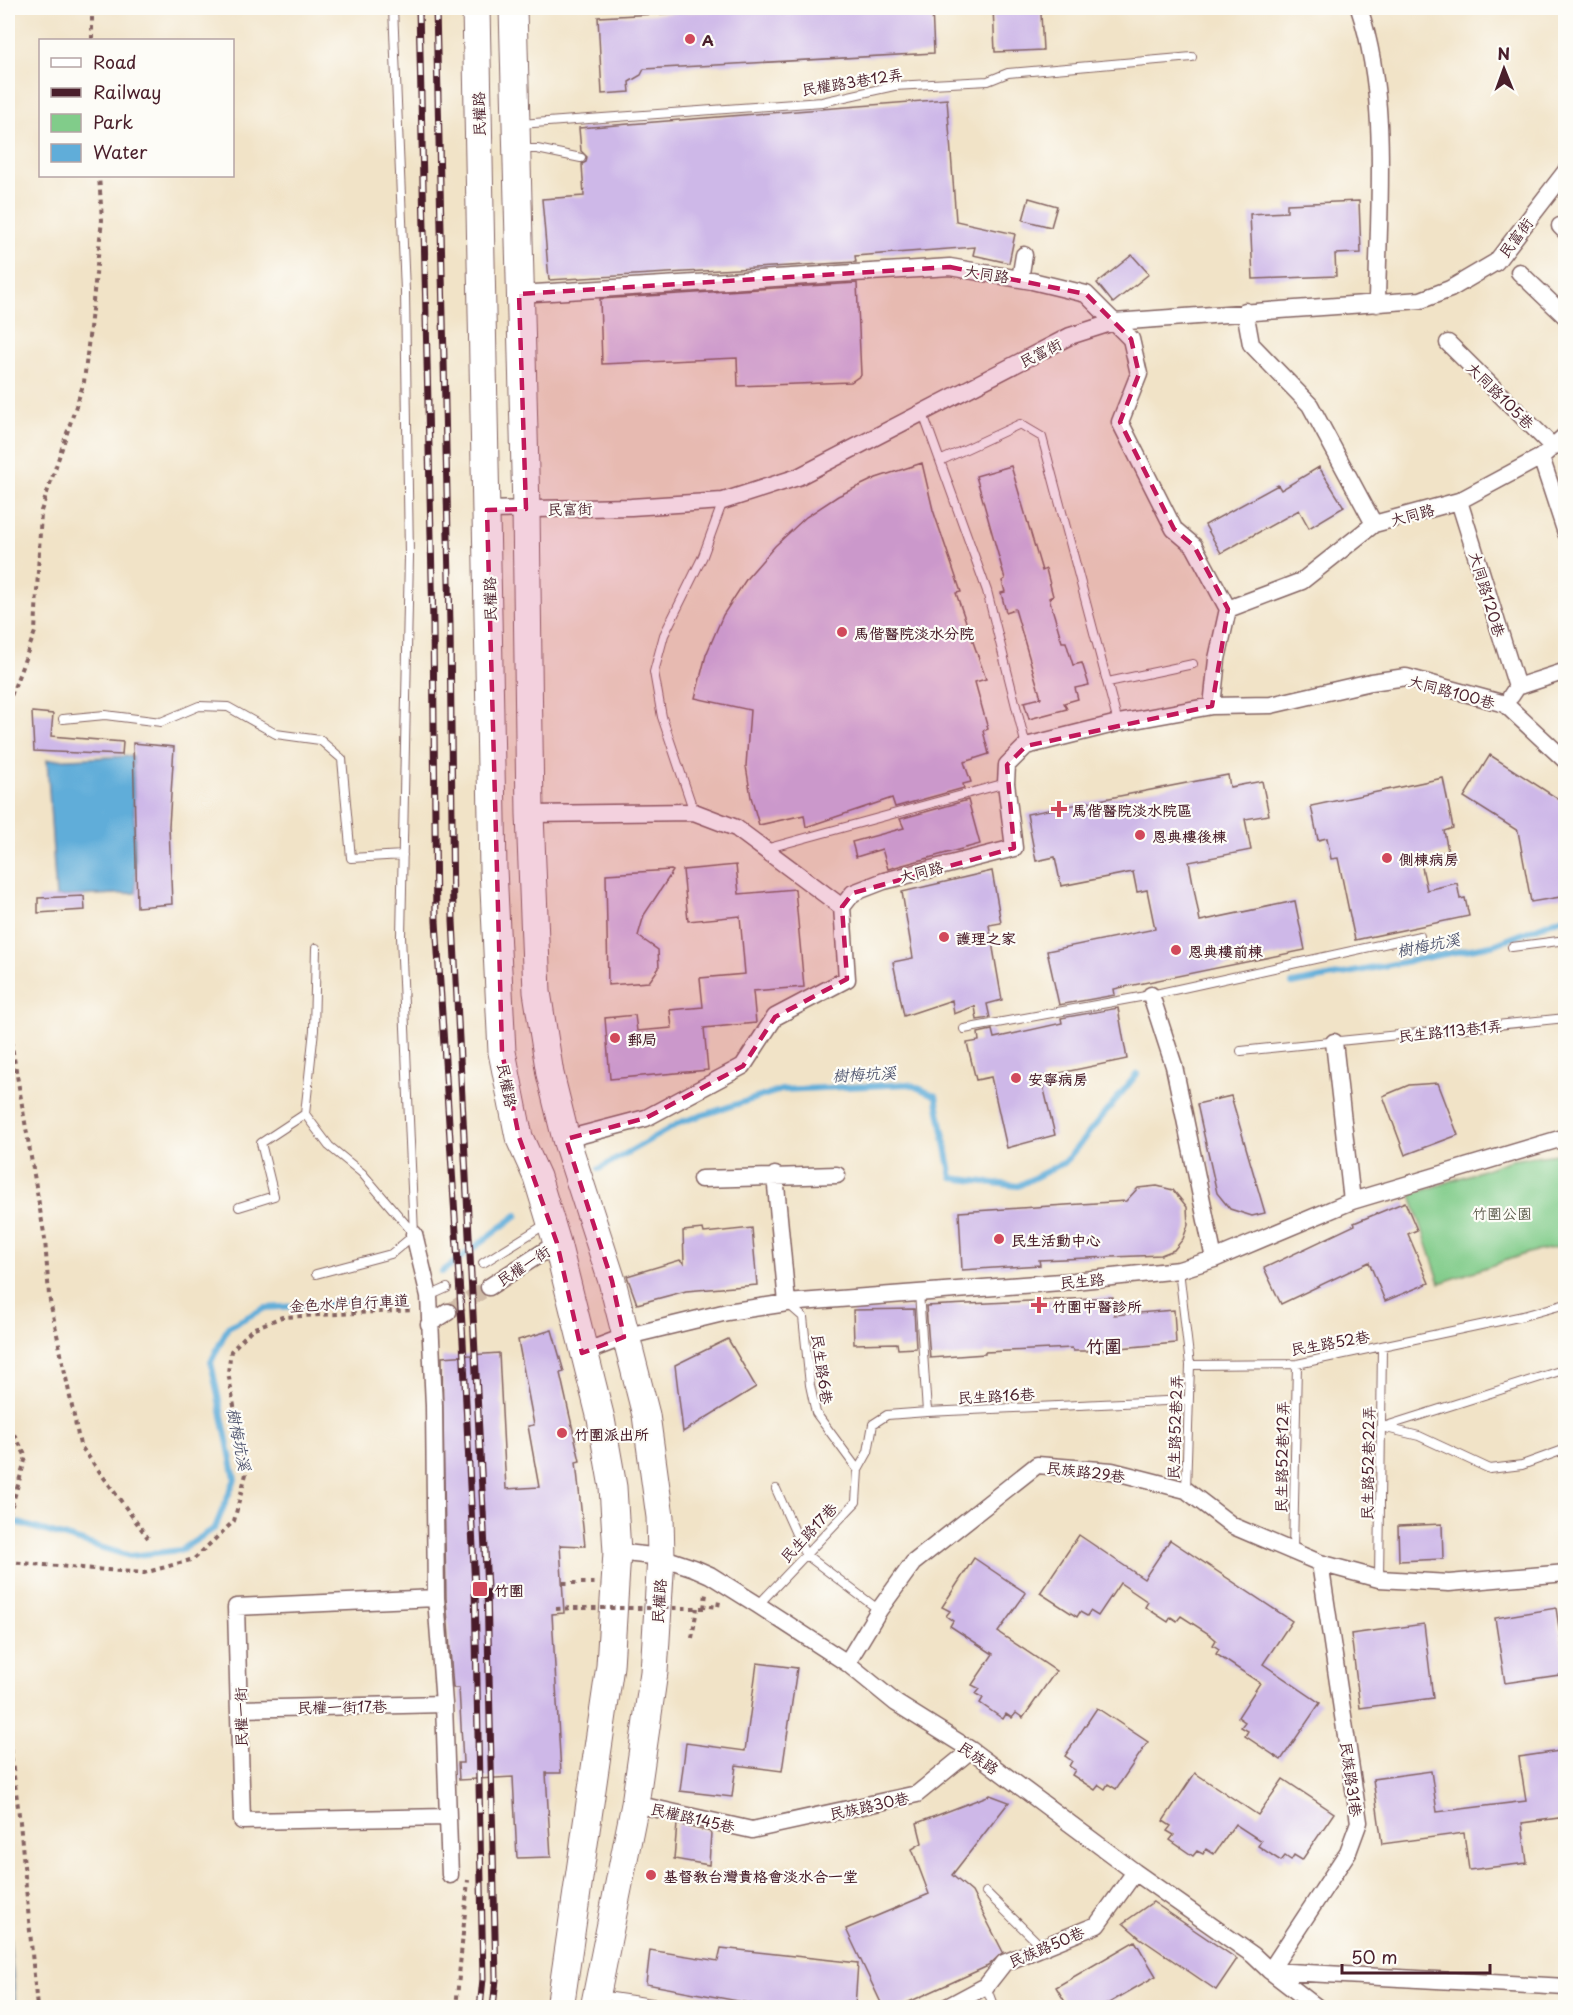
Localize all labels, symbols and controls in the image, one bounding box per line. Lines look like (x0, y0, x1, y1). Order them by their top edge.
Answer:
place label: A (702, 28, 714, 51)
marker: A (683, 32, 697, 46)
legend (39, 39, 234, 177)
north arrow (1474, 39, 1534, 99)
text: N (1497, 41, 1510, 65)
text: Road (93, 48, 137, 75)
street label: 民權路3巷12弄 (800, 62, 904, 100)
text: Railway (93, 78, 161, 105)
street label: 民權路 (466, 91, 490, 137)
text: Park (93, 108, 133, 135)
text: Water (93, 138, 148, 165)
street label: 民富街 (1492, 212, 1538, 262)
street label: 大同路 (963, 258, 1011, 288)
street label: 民富街 (1015, 332, 1065, 372)
street label: 大同路105巷 (1462, 356, 1540, 434)
street label: 民富街 (547, 496, 593, 520)
street label: 大同路 (1387, 497, 1437, 531)
street label: 大同路120巷 (1464, 548, 1512, 640)
street label: 民權路 (477, 576, 501, 622)
place label: 馬偕醫院淡水分院 (854, 621, 974, 644)
marker: 馬偕醫院淡水分院 (835, 625, 849, 639)
street label: 大同路100巷 (1406, 668, 1498, 714)
place label: 馬偕醫院淡水院區 (1072, 798, 1192, 821)
marker: 馬偕醫院淡水院區 (1050, 800, 1068, 818)
place label: 恩典樓後棟 (1152, 824, 1227, 847)
marker: 恩典樓後棟 (1133, 828, 1147, 842)
place label: 側棟病房 (1399, 847, 1459, 870)
marker: 側棟病房 (1380, 851, 1394, 865)
street label: 大同路 (896, 854, 946, 888)
place label: 護理之家 (956, 926, 1016, 949)
water label: 樹梅坑溪 (1394, 926, 1463, 962)
marker: 護理之家 (937, 930, 951, 944)
place label: 恩典樓前棟 (1188, 939, 1263, 962)
marker: 恩典樓前棟 (1169, 943, 1183, 957)
street label: 民生路113巷1弄 (1397, 1013, 1503, 1047)
place label: 郵局 (627, 1027, 657, 1050)
marker: 郵局 (608, 1031, 622, 1045)
water label: 樹梅坑溪 (831, 1059, 898, 1087)
street label: 民權路 (492, 1061, 524, 1109)
place label: 安寧病房 (1028, 1067, 1088, 1090)
marker: 安寧病房 (1009, 1071, 1023, 1085)
park label: 竹圍公園 (1472, 1201, 1532, 1224)
place label: 民生活動中心 (1011, 1228, 1101, 1251)
marker: 民生活動中心 (992, 1232, 1006, 1246)
street label: 民權一街 (492, 1239, 554, 1291)
street label: 民生路 (1059, 1267, 1105, 1293)
street label: 金色水岸自行車道 (288, 1287, 410, 1317)
place label: 竹圍中醫診所 (1052, 1294, 1142, 1317)
marker: 竹圍中醫診所 (1030, 1296, 1048, 1314)
street label: 民生路52巷 (1289, 1324, 1371, 1360)
street label: 民生路6巷 (807, 1332, 839, 1406)
district label: 竹圍 (1086, 1332, 1122, 1359)
street label: 民生路52巷2弄 (1161, 1374, 1187, 1480)
street label: 民生路16巷 (957, 1381, 1035, 1409)
street label: 民生路52巷12弄 (1269, 1401, 1293, 1513)
water label: 樹梅坑溪 (222, 1405, 258, 1474)
street label: 民生路52巷22弄 (1354, 1405, 1380, 1521)
place label: 竹圍派出所 (574, 1422, 649, 1445)
marker: 竹圍派出所 (555, 1426, 569, 1440)
street label: 民族路29巷 (1045, 1455, 1127, 1487)
street label: 民生路17巷 (774, 1497, 842, 1567)
place label: 竹圍 (494, 1578, 524, 1601)
street label: 民權路 (645, 1578, 671, 1624)
marker: 竹圍 (471, 1580, 489, 1598)
street label: 民權一街 (228, 1687, 252, 1747)
street label: 民權一街17巷 (297, 1694, 387, 1718)
street label: 民族路 (954, 1735, 1004, 1779)
street label: 民族路31巷 (1335, 1740, 1369, 1818)
street label: 民族路30巷 (827, 1785, 911, 1825)
street label: 民權路145巷 (649, 1796, 737, 1838)
place label: 基督教台灣貴格會淡水合一堂 (663, 1864, 858, 1887)
marker: 基督教台灣貴格會淡水合一堂 (644, 1868, 658, 1882)
street label: 民族路50巷 (1004, 1920, 1088, 1972)
scale bar (1342, 1937, 1490, 1975)
text: 50 m (1351, 1943, 1398, 1970)

